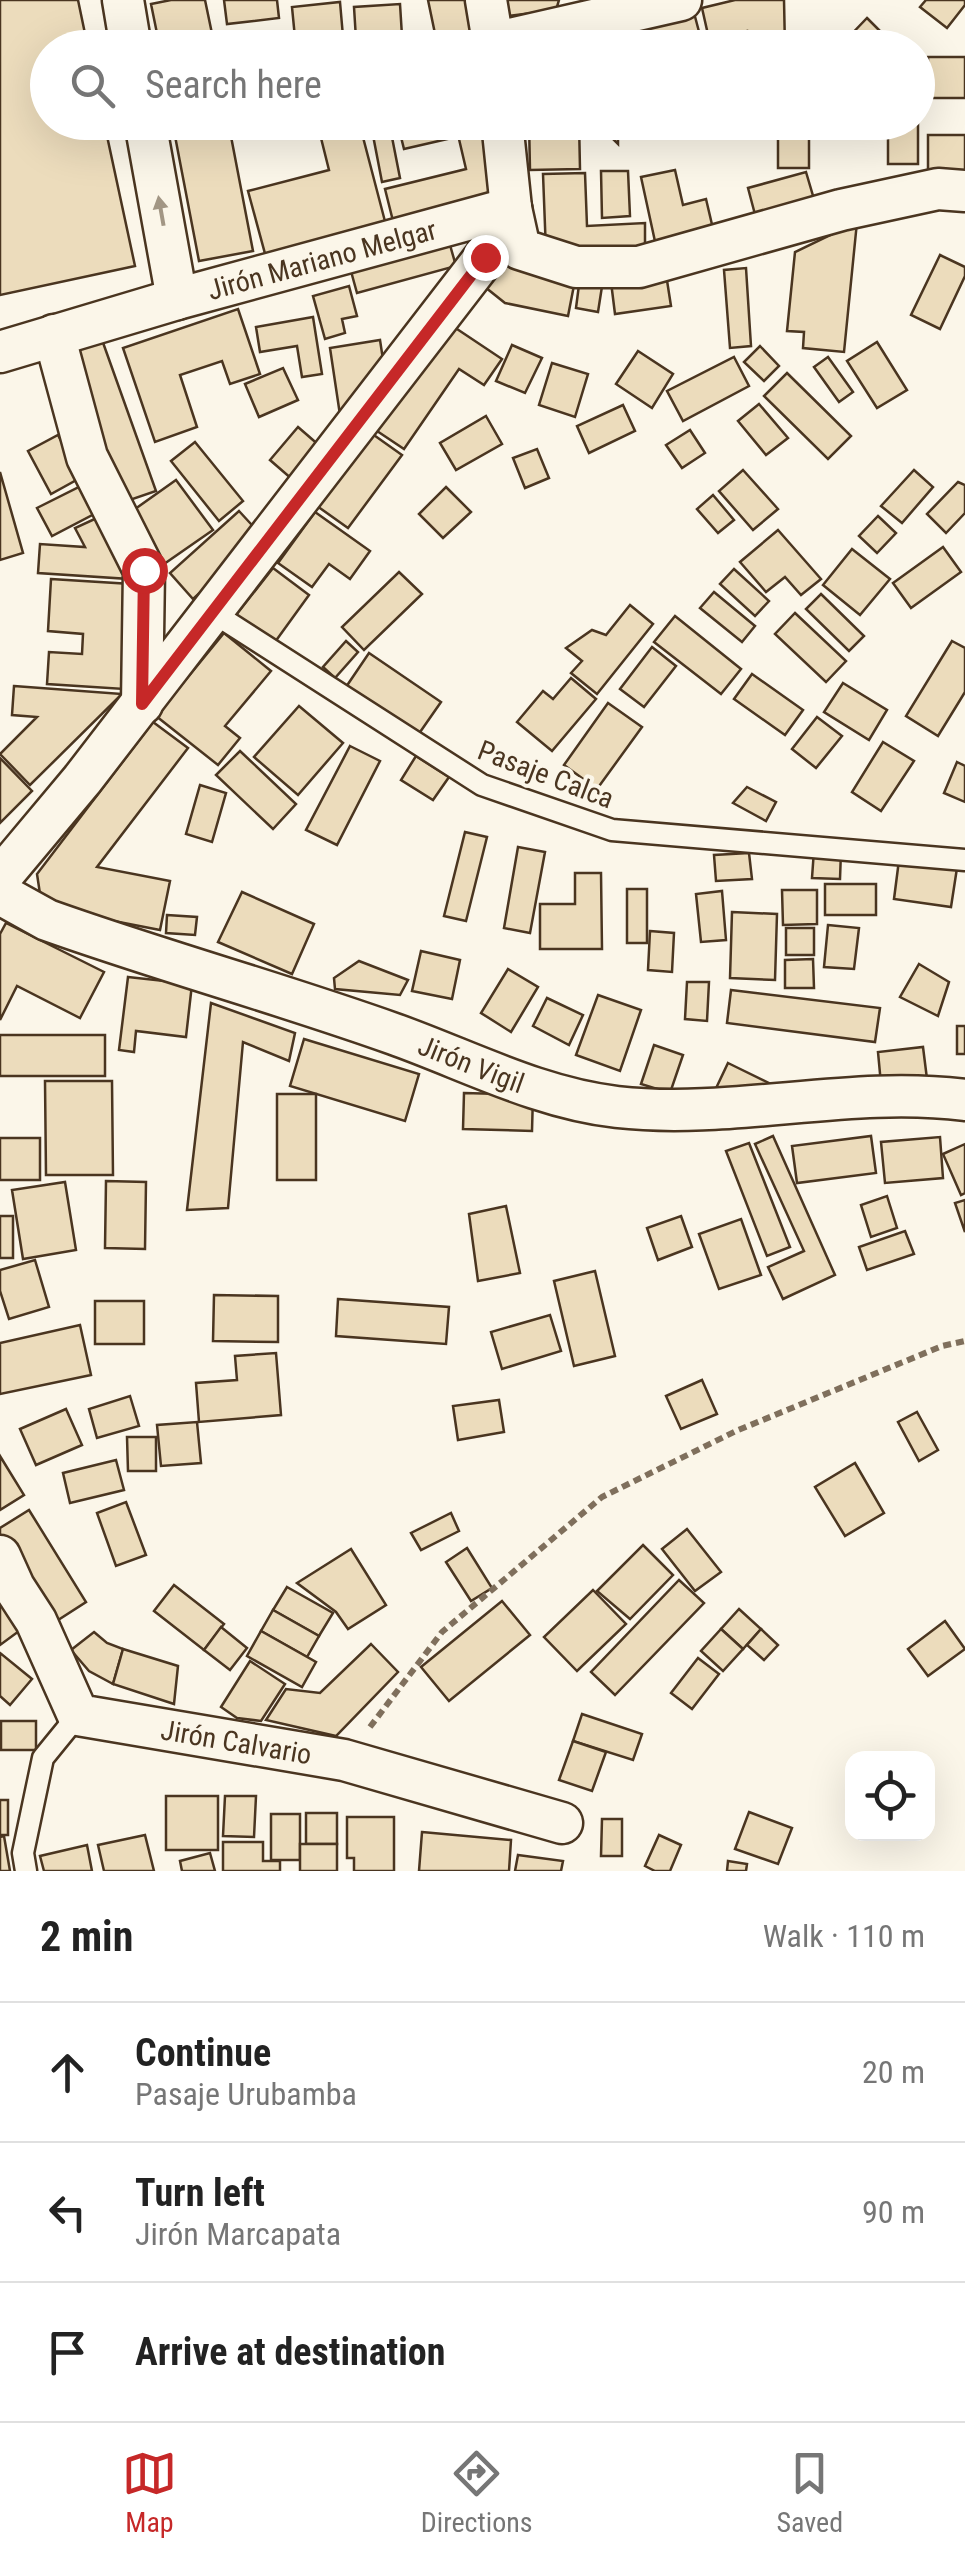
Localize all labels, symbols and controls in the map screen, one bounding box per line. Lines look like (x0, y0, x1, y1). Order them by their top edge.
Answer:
search box (30, 30, 935, 140)
icon: search (65, 58, 120, 113)
text: Search here (145, 63, 322, 107)
one-way arrow (153, 194, 168, 226)
street label: Jirón Mariano Melgar (204, 213, 440, 307)
route end (463, 235, 509, 281)
route start (122, 548, 168, 594)
street label: Pasaje Calca (473, 733, 618, 815)
street label: Jirón Vigil (413, 1029, 529, 1100)
street label: Jirón Calvario (158, 1713, 314, 1771)
map controls (845, 1751, 935, 1841)
button: locate (845, 1751, 935, 1841)
text: 2 min (40, 1912, 133, 1961)
text: Walk · 110 m (763, 1917, 925, 1955)
text: Continue (135, 2031, 271, 2075)
icon: ahead (40, 2045, 95, 2100)
text: 20 m (862, 2053, 925, 2091)
text: Pasaje Urubamba (135, 2075, 357, 2113)
text: Turn left (135, 2171, 265, 2215)
icon: left (40, 2185, 95, 2240)
text: 90 m (862, 2193, 925, 2231)
text: Jirón Marcapata (135, 2215, 341, 2253)
icon: arrive (40, 2325, 95, 2380)
text: Arrive at destination (135, 2330, 445, 2374)
tab: Map (122, 2446, 177, 2539)
tab: Directions (421, 2446, 533, 2539)
tab: Saved (776, 2446, 843, 2539)

